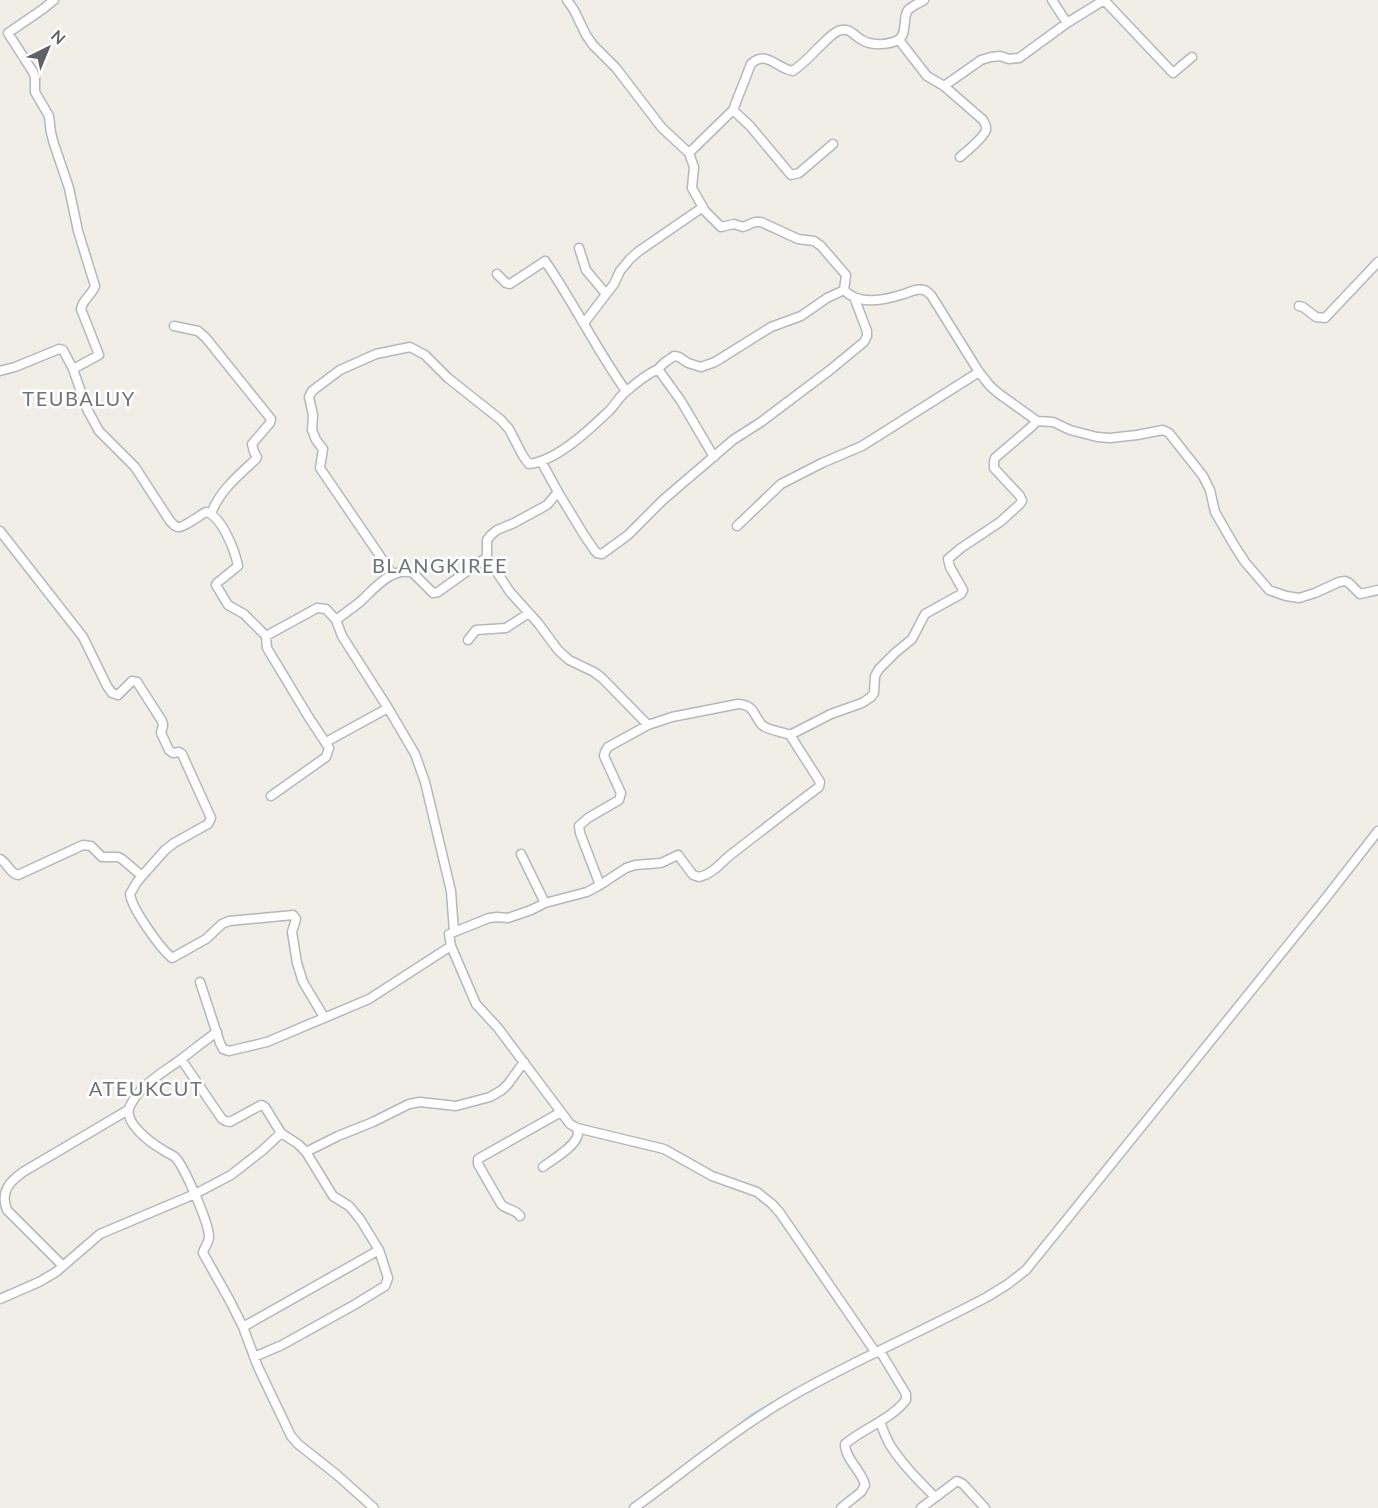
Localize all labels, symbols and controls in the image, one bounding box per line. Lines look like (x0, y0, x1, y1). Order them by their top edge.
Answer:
north arrow (18, 18, 78, 78)
text: N (48, 26, 70, 48)
district label: TEUBALUY (22, 386, 136, 410)
district label: BLANGKIREE (372, 553, 508, 577)
district label: ATEUKCUT (89, 1076, 203, 1100)

